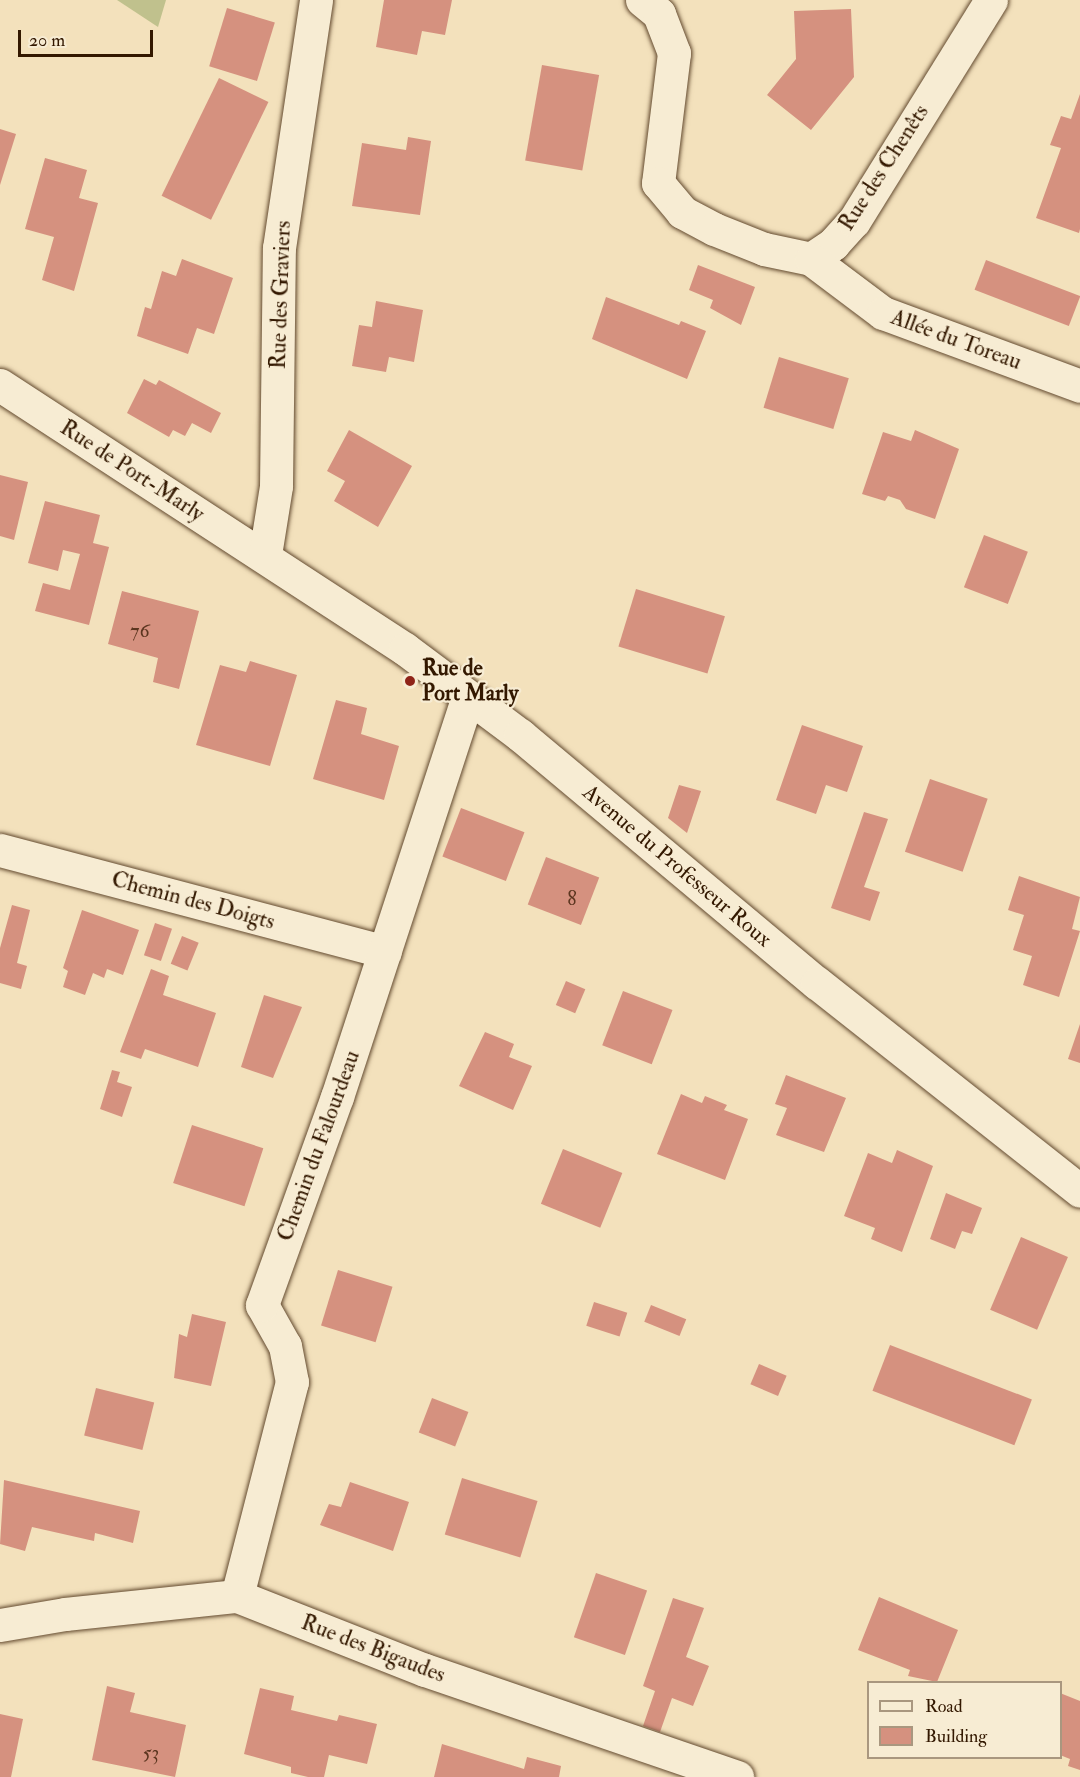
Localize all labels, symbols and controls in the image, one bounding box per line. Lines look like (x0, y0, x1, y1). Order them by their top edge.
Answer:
scale bar (21, 18, 156, 56)
text: 20 m (29, 29, 65, 52)
street label: Rue des Chenêts (833, 100, 935, 236)
street label: Rue des Graviers (265, 220, 297, 370)
street label: Allée du Toreau (887, 304, 1025, 376)
street label: Rue de Port-Marly (55, 415, 209, 527)
house number: 76 (130, 618, 150, 642)
place label: Rue de Port Marly (422, 655, 518, 706)
marker: Rue de Port Marly (403, 674, 417, 688)
street label: Avenue du Professeur Roux (577, 779, 777, 953)
street label: Chemin des Doigts (109, 867, 277, 935)
house number: 8 (567, 886, 577, 910)
street label: Chemin du Falourdeau (272, 1047, 366, 1245)
street label: Rue des Bigaudes (297, 1609, 449, 1689)
legend (867, 1681, 1062, 1759)
text: Road (925, 1695, 963, 1718)
text: Building (925, 1725, 987, 1748)
house number: 53 (143, 1740, 159, 1764)

